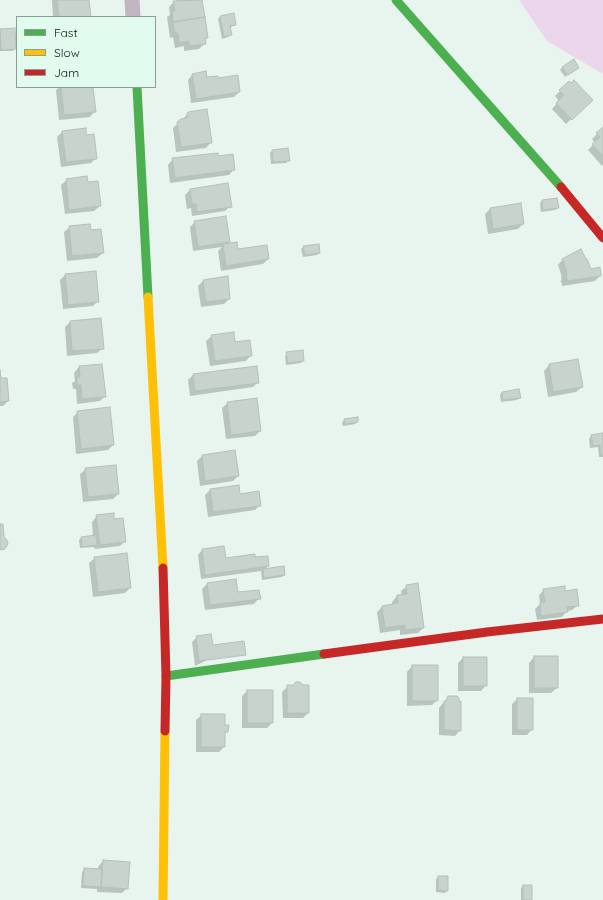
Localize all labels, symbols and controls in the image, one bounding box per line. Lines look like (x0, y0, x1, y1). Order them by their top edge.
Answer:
legend (16, 16, 156, 88)
text: Fast (54, 25, 78, 40)
text: Slow (54, 45, 80, 60)
text: Jam (54, 65, 79, 80)

